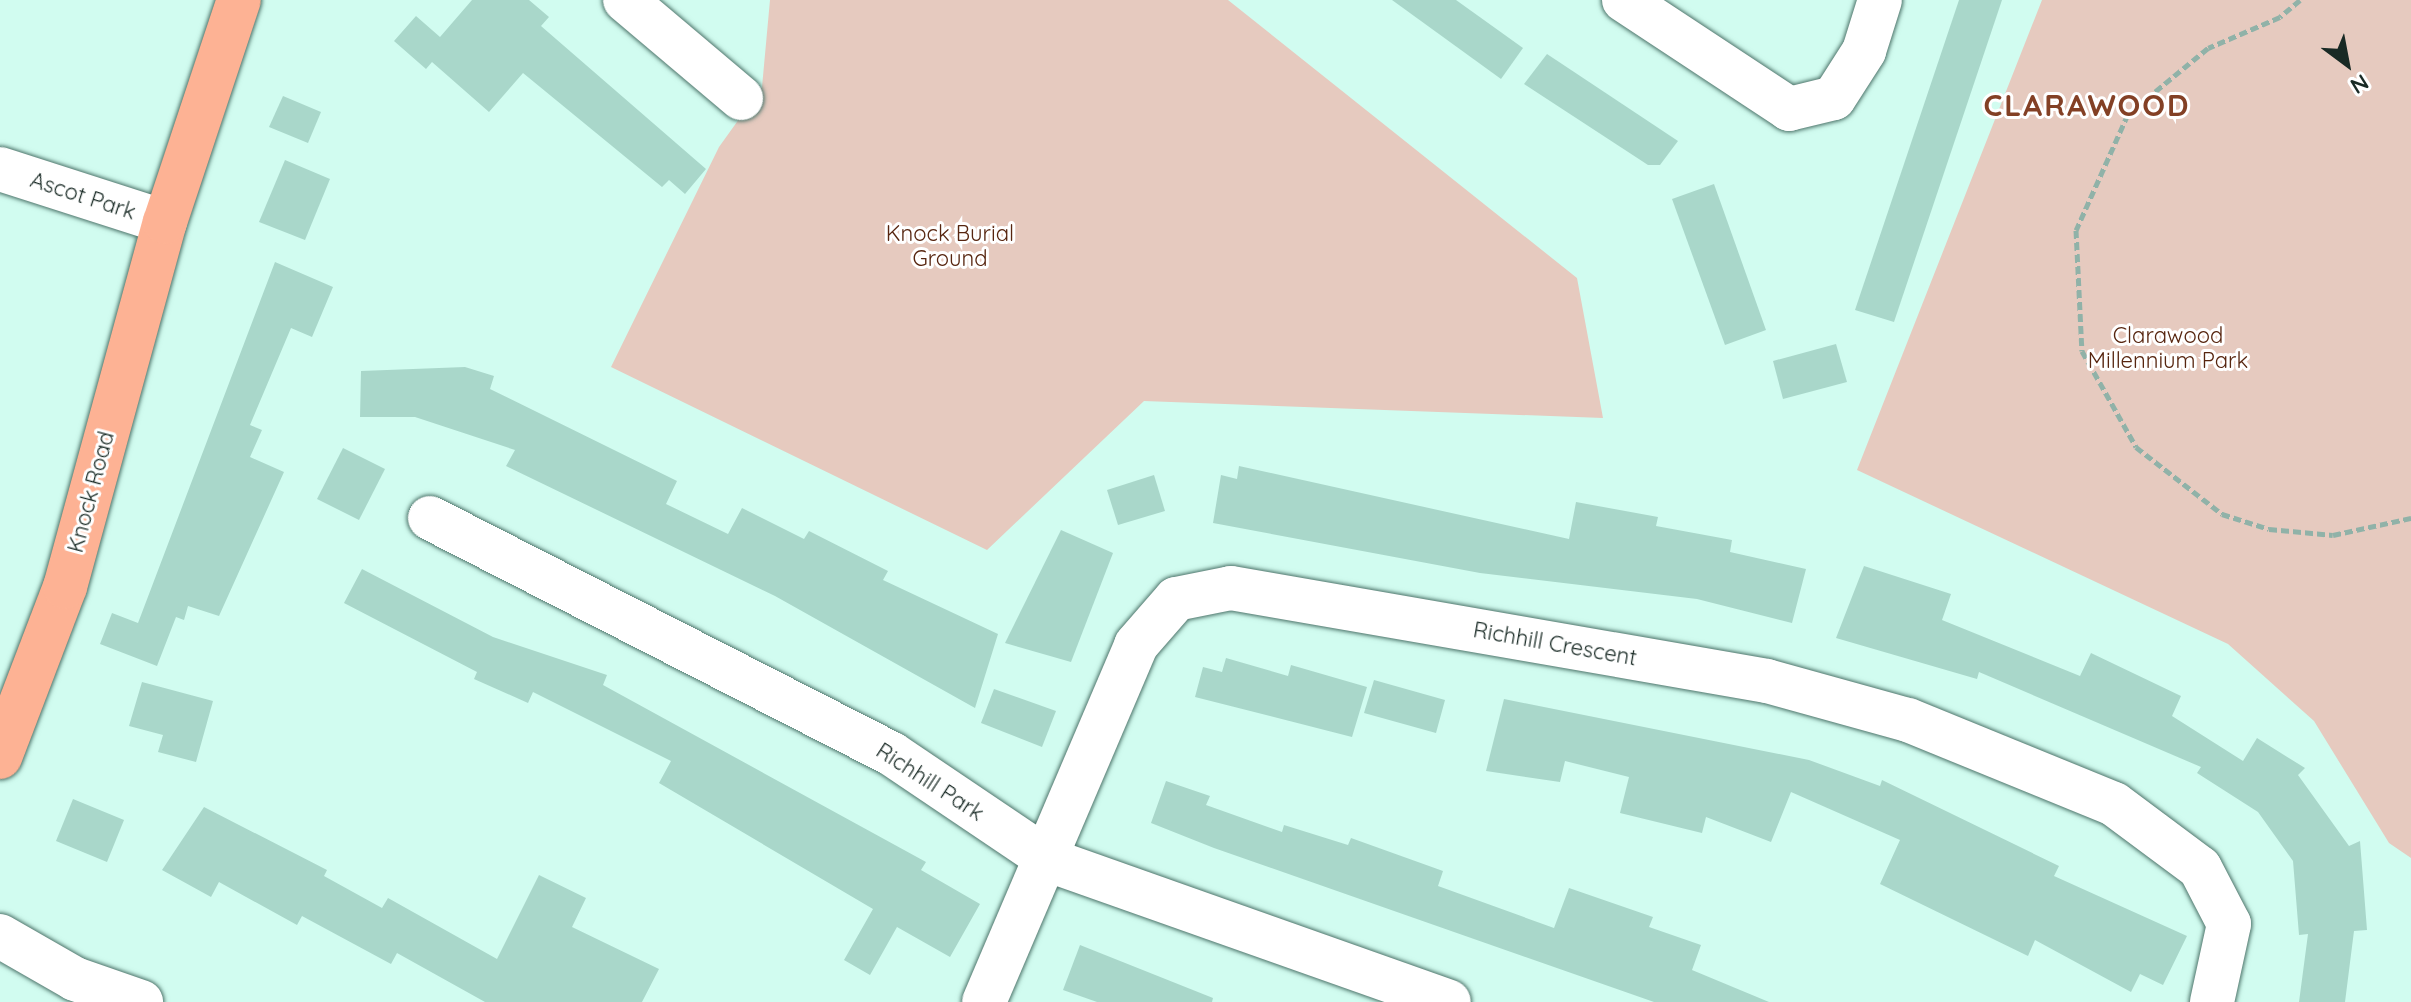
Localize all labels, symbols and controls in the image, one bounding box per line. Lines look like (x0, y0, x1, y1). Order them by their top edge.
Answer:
north arrow (2307, 24, 2387, 104)
text: N (2345, 68, 2374, 101)
district label: CLARAWOOD (1983, 87, 2191, 123)
street label: Ascot Park (27, 167, 139, 225)
park label: Knock Burial Ground (886, 220, 1014, 272)
park label: Clarawood Millennium Park (2088, 322, 2248, 374)
street label: Knock Road (62, 428, 120, 556)
street label: Richhill Crescent (1471, 617, 1639, 671)
street label: Richhill Park (871, 737, 989, 827)

